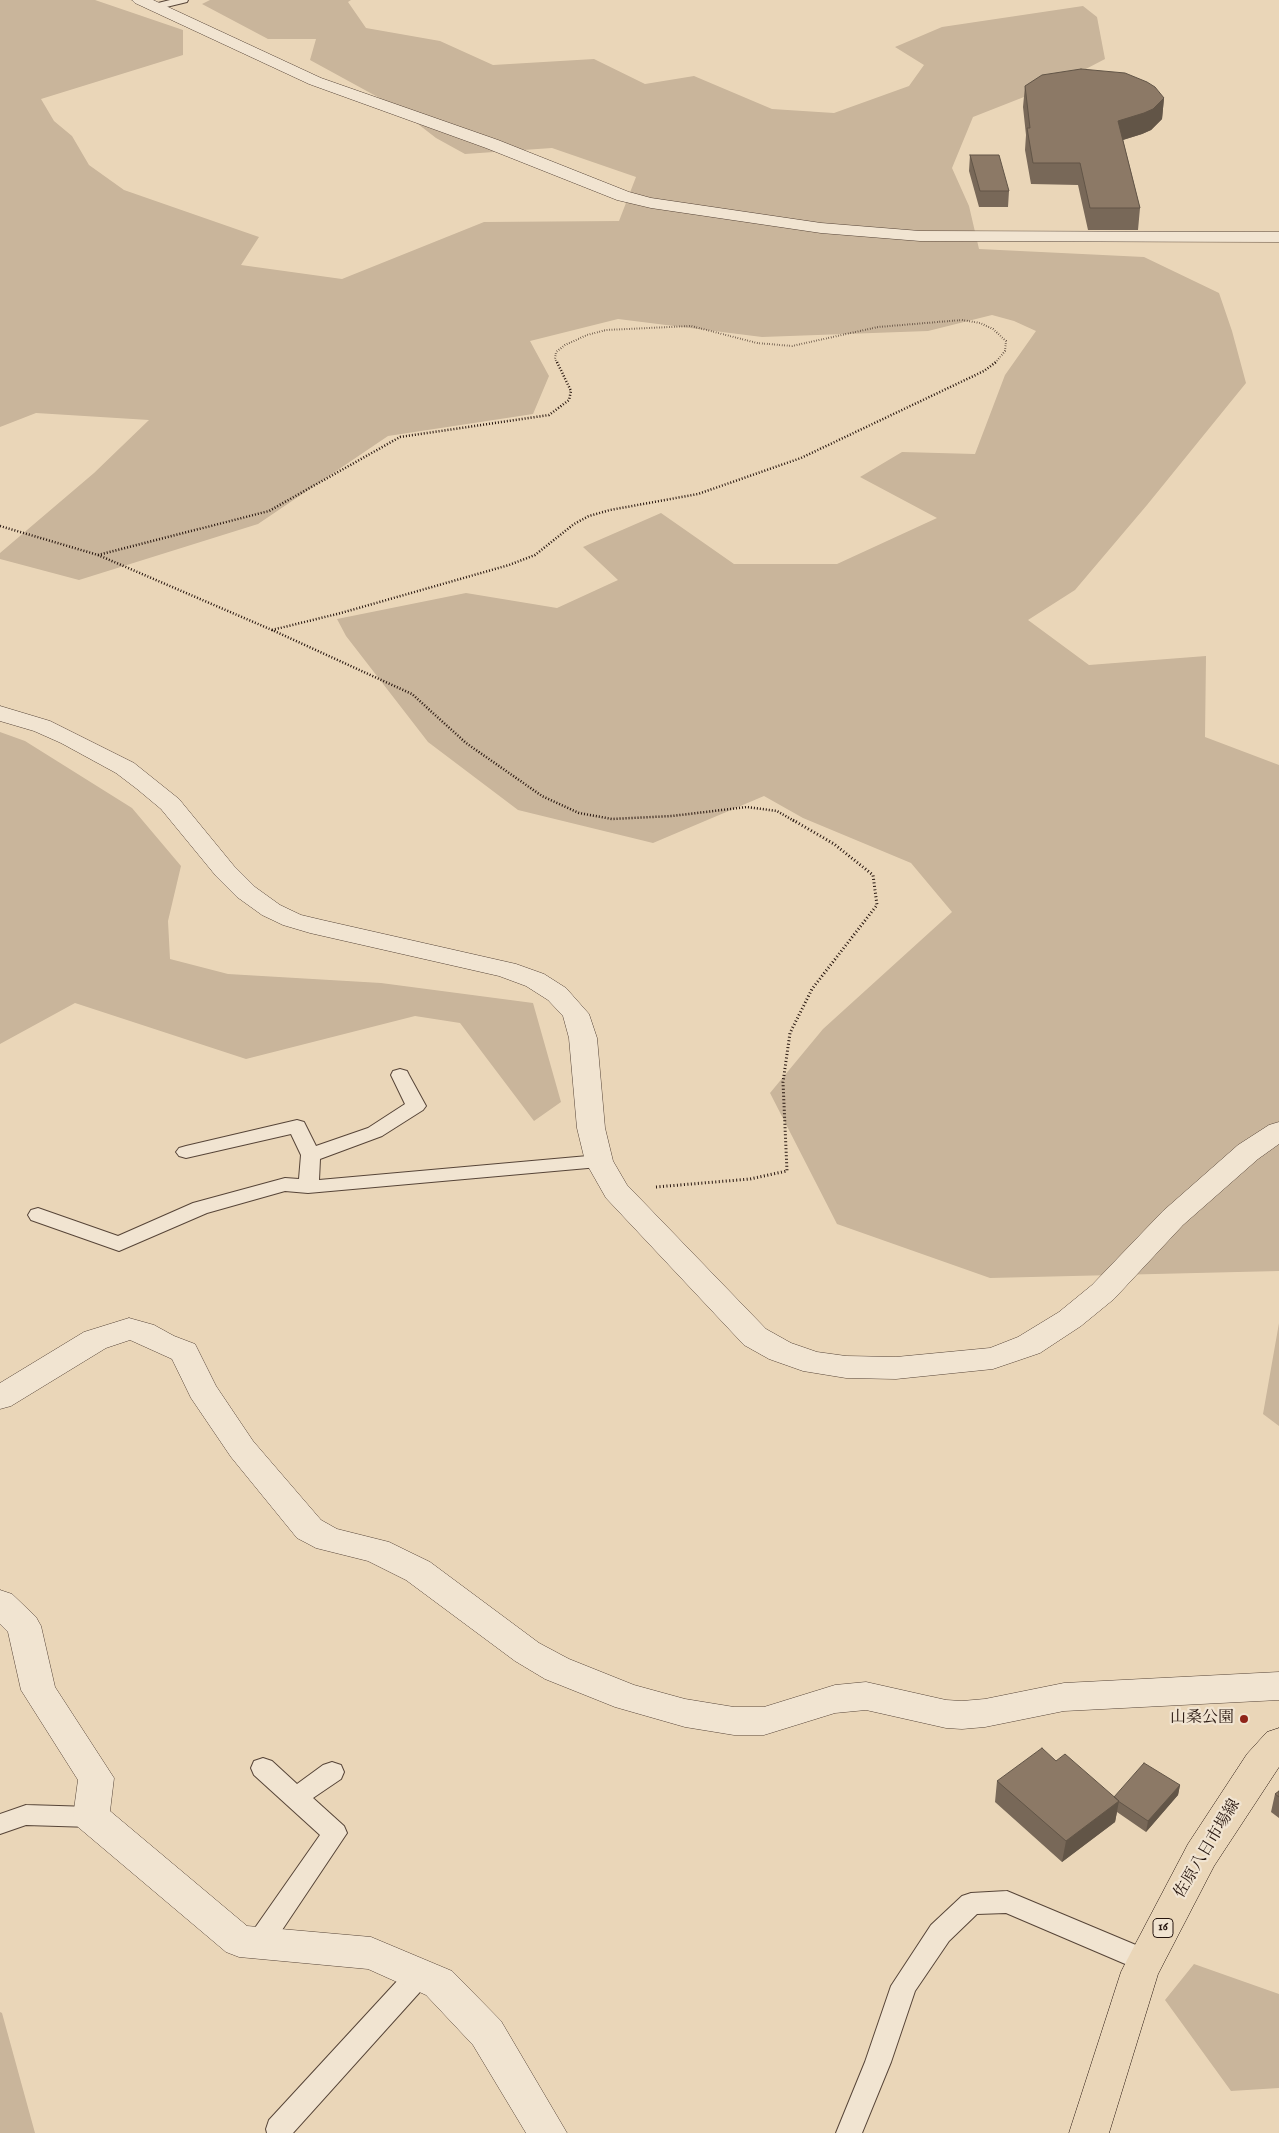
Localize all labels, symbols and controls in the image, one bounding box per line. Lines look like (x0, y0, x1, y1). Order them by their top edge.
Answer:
place label: 山桑公園 (1170, 1709, 1234, 1729)
marker: 山桑公園 (1238, 1713, 1250, 1725)
street label: 佐原八日市場線 (1171, 1796, 1245, 1902)
road number: 16 (1153, 1919, 1173, 1938)

